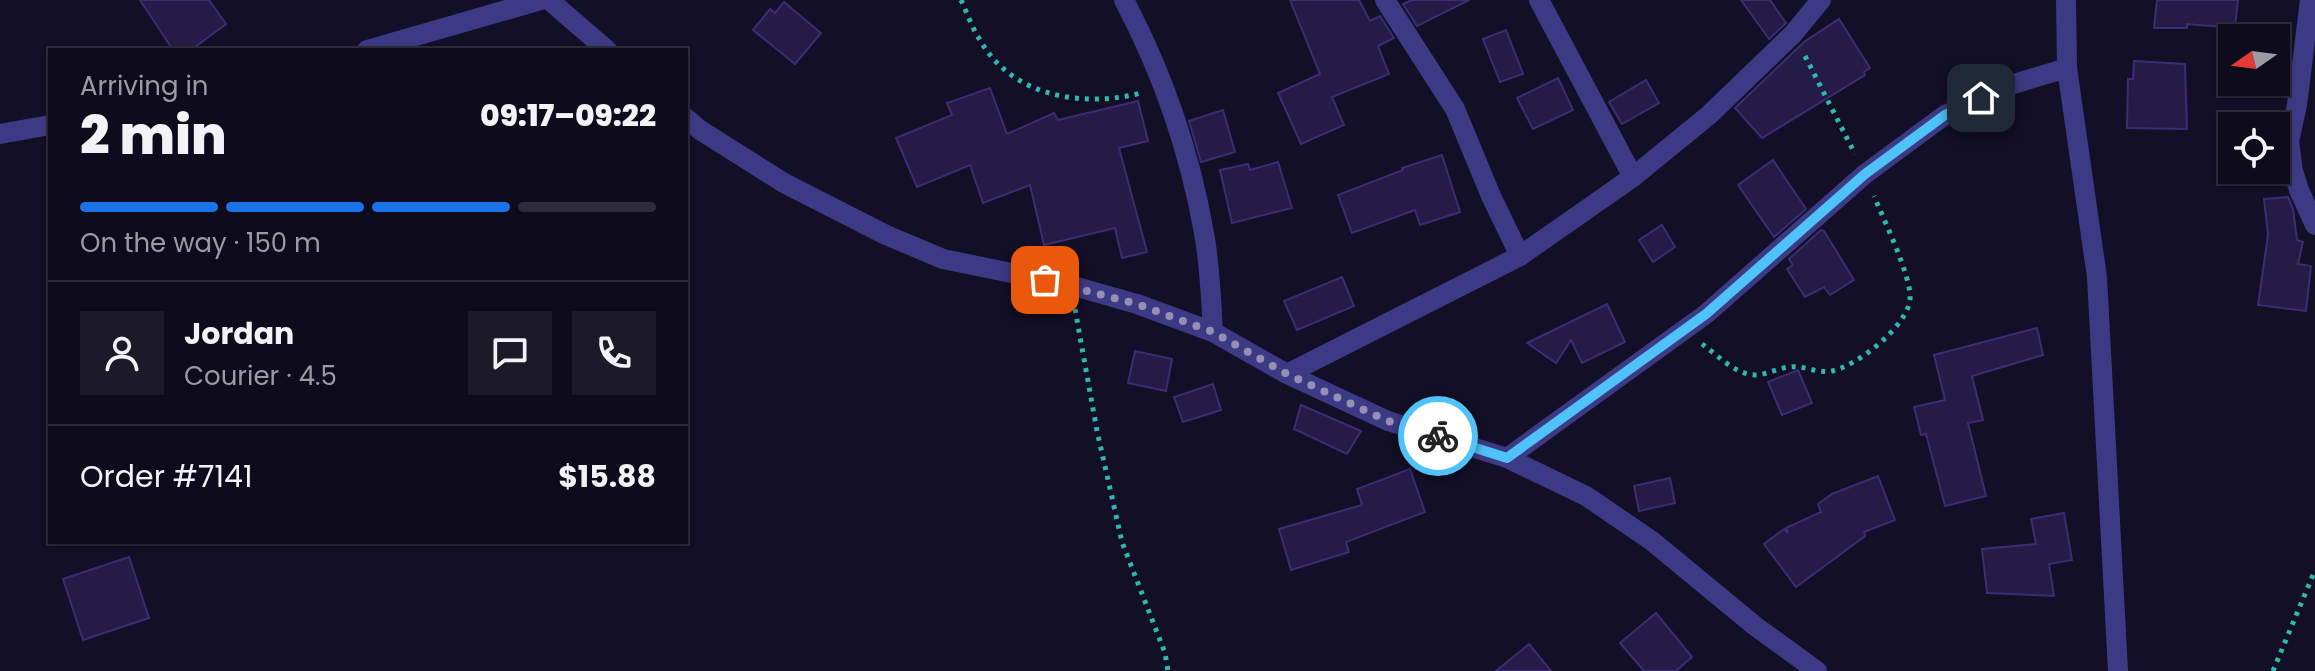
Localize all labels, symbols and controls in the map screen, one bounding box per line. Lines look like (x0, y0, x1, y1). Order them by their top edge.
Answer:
north arrow (2218, 24, 2290, 96)
map controls (2218, 24, 2290, 184)
pin (1947, 64, 2015, 132)
text: Arriving in (80, 68, 209, 104)
icon: home (1959, 76, 2003, 120)
text: 09:17–09:22 (480, 94, 656, 137)
text: 2 min (80, 99, 227, 172)
button: locate (2218, 112, 2290, 184)
text: On the way · 150 m (80, 225, 321, 261)
pin (1011, 246, 1079, 314)
icon: bag (1023, 258, 1067, 302)
button: person (80, 311, 164, 395)
button: chat (468, 311, 552, 395)
button: phone (572, 311, 656, 395)
text: Jordan (184, 312, 294, 355)
text: Courier · 4.5 (184, 358, 337, 394)
courier (1398, 396, 1478, 476)
icon: bike (1416, 414, 1460, 458)
text: Order #7141 (80, 455, 253, 498)
text: $15.88 (558, 455, 656, 498)

